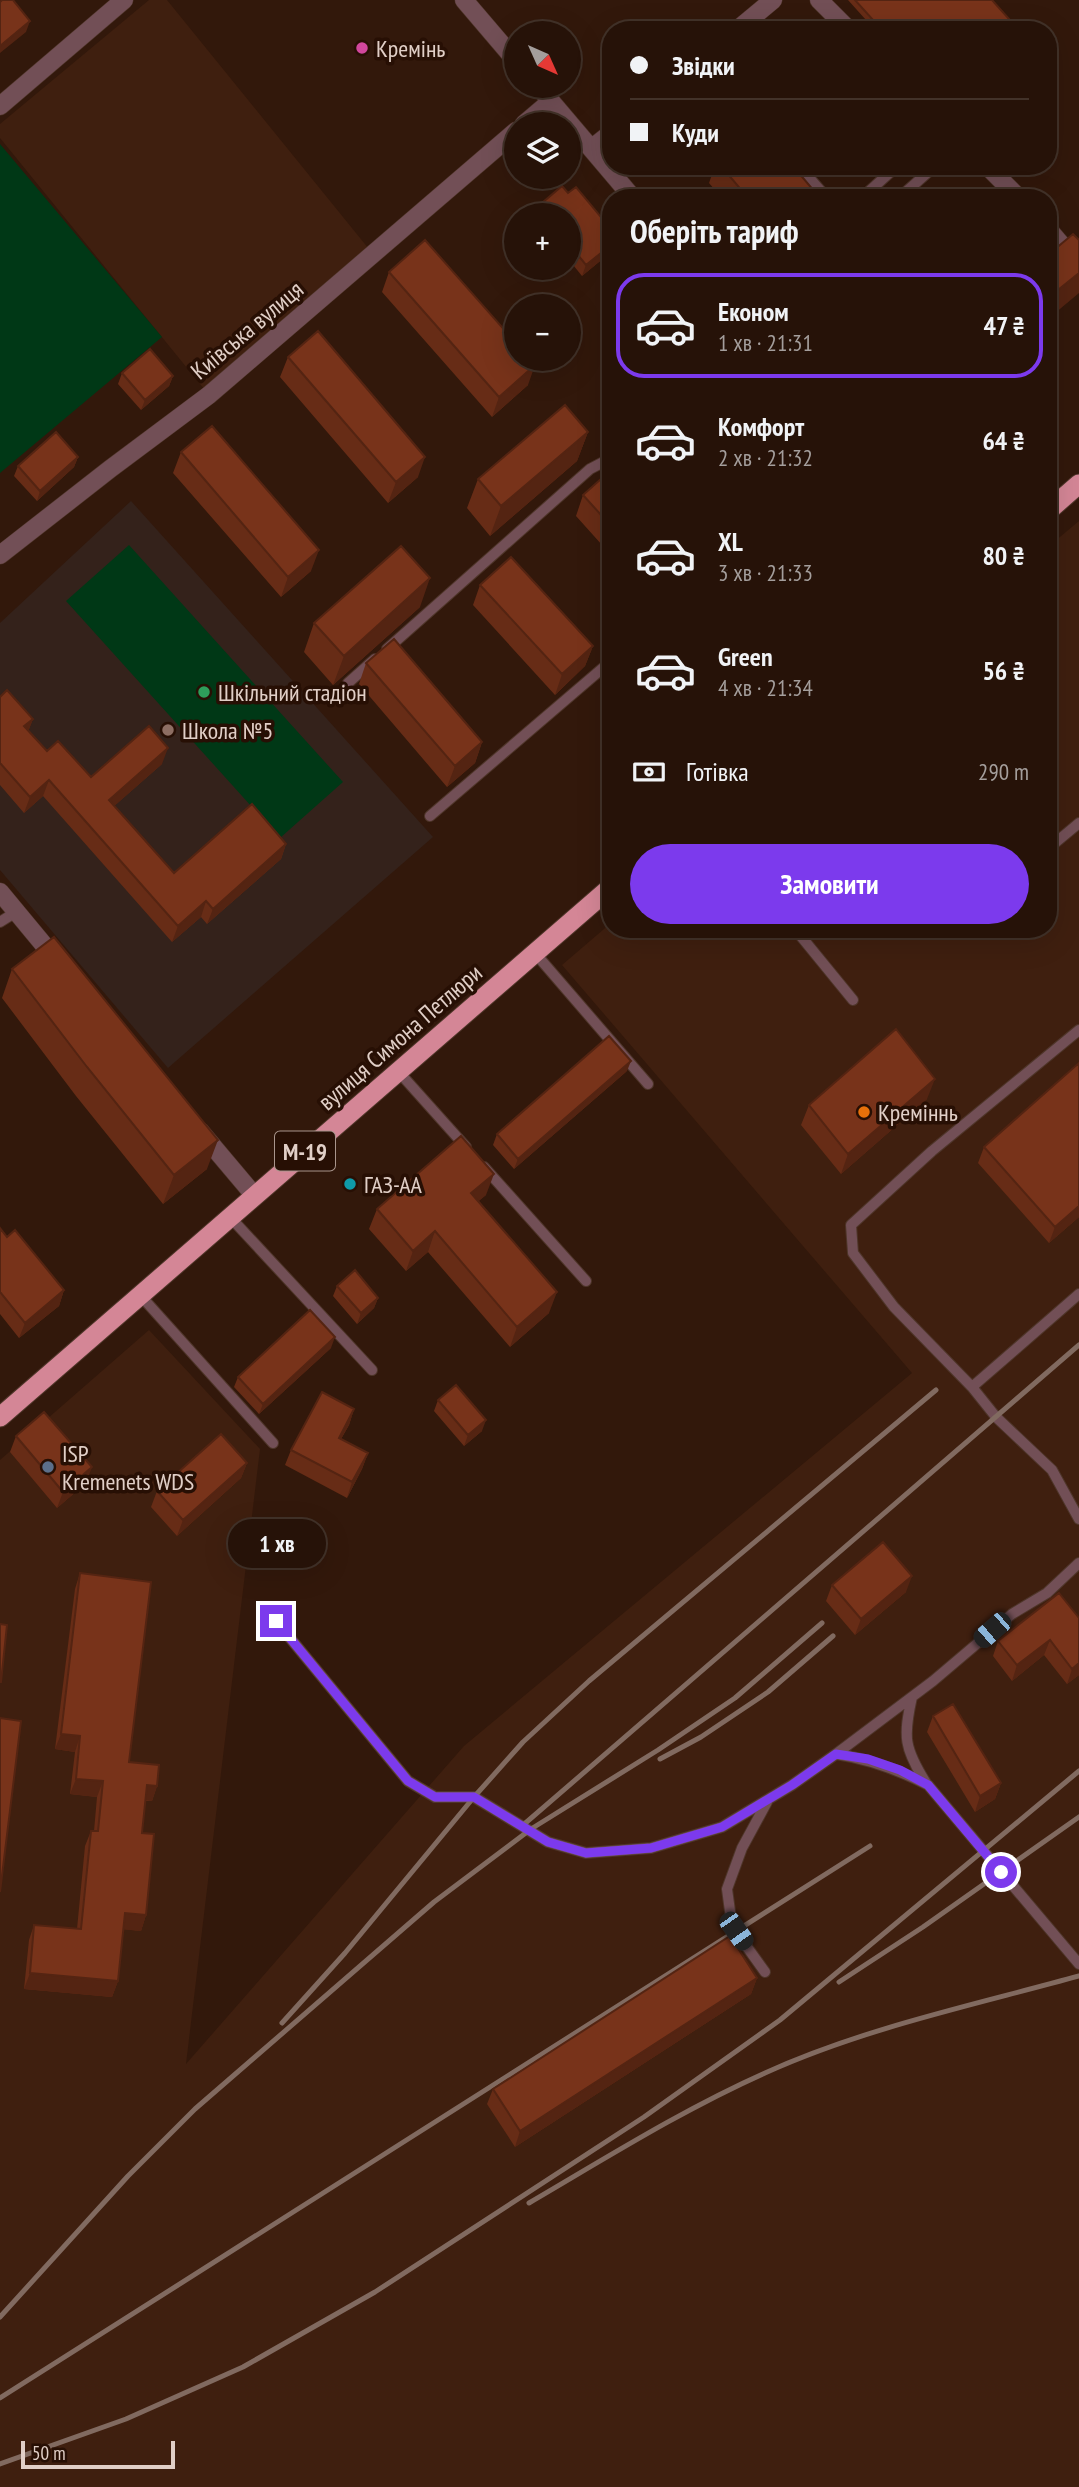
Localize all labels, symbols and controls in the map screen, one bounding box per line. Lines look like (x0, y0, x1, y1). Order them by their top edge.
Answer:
north arrow (504, 21, 581, 98)
map controls (504, 21, 581, 371)
place label: Кремінь (376, 33, 445, 64)
marker: Кремінь (354, 40, 370, 56)
text: Звідки (672, 49, 735, 82)
button: layers (504, 112, 581, 189)
text: Куди (672, 116, 719, 149)
button: + (504, 203, 581, 280)
text: Оберіть тариф (630, 210, 798, 252)
street label: Київська вулиця (184, 274, 310, 386)
button: − (504, 294, 581, 371)
icon: car (634, 294, 697, 357)
text: Економ (718, 295, 789, 328)
text: 47 ₴ (984, 309, 1025, 342)
text: 1 хв · 21:31 (718, 328, 813, 357)
icon: car (634, 409, 697, 472)
text: Комфорт (718, 410, 804, 443)
text: 64 ₴ (982, 424, 1025, 457)
text: 2 хв · 21:32 (718, 443, 813, 472)
icon: car (634, 524, 697, 587)
text: XL (718, 525, 743, 558)
text: 80 ₴ (982, 539, 1025, 572)
text: 3 хв · 21:33 (718, 558, 813, 587)
icon: car (634, 639, 697, 702)
text: Green (718, 640, 773, 673)
text: 56 ₴ (982, 654, 1025, 687)
text: 4 хв · 21:34 (718, 673, 813, 702)
place label: Шкільний стадіон (218, 677, 367, 708)
marker: Шкільний стадіон (196, 684, 212, 700)
place label: Школа №5 (182, 715, 273, 746)
marker: Школа №5 (160, 722, 176, 738)
icon: cash (630, 753, 668, 791)
text: Готівка (686, 755, 749, 788)
text: 290 m (978, 757, 1029, 786)
button: Замовити (630, 844, 1029, 924)
street label: вулиця Симона Петлюри (311, 957, 489, 1117)
place label: Креміннь (878, 1097, 958, 1128)
marker: Креміннь (856, 1104, 872, 1120)
road number: М-19 (275, 1132, 335, 1170)
place label: ГАЗ-АА (364, 1169, 423, 1200)
marker: ГАЗ-АА (342, 1176, 358, 1192)
place label: ISP Kremenets WDS (62, 1438, 194, 1497)
marker: ISP Kremenets WDS (40, 1459, 56, 1475)
callout: 1 хв (227, 1520, 325, 1568)
text: 1 хв (259, 1529, 295, 1558)
route end (260, 1605, 292, 1637)
car (970, 1608, 1015, 1652)
route start (985, 1856, 1017, 1888)
car (716, 1908, 757, 1954)
scale bar (21, 2438, 175, 2470)
text: 50 m (32, 2441, 66, 2465)

